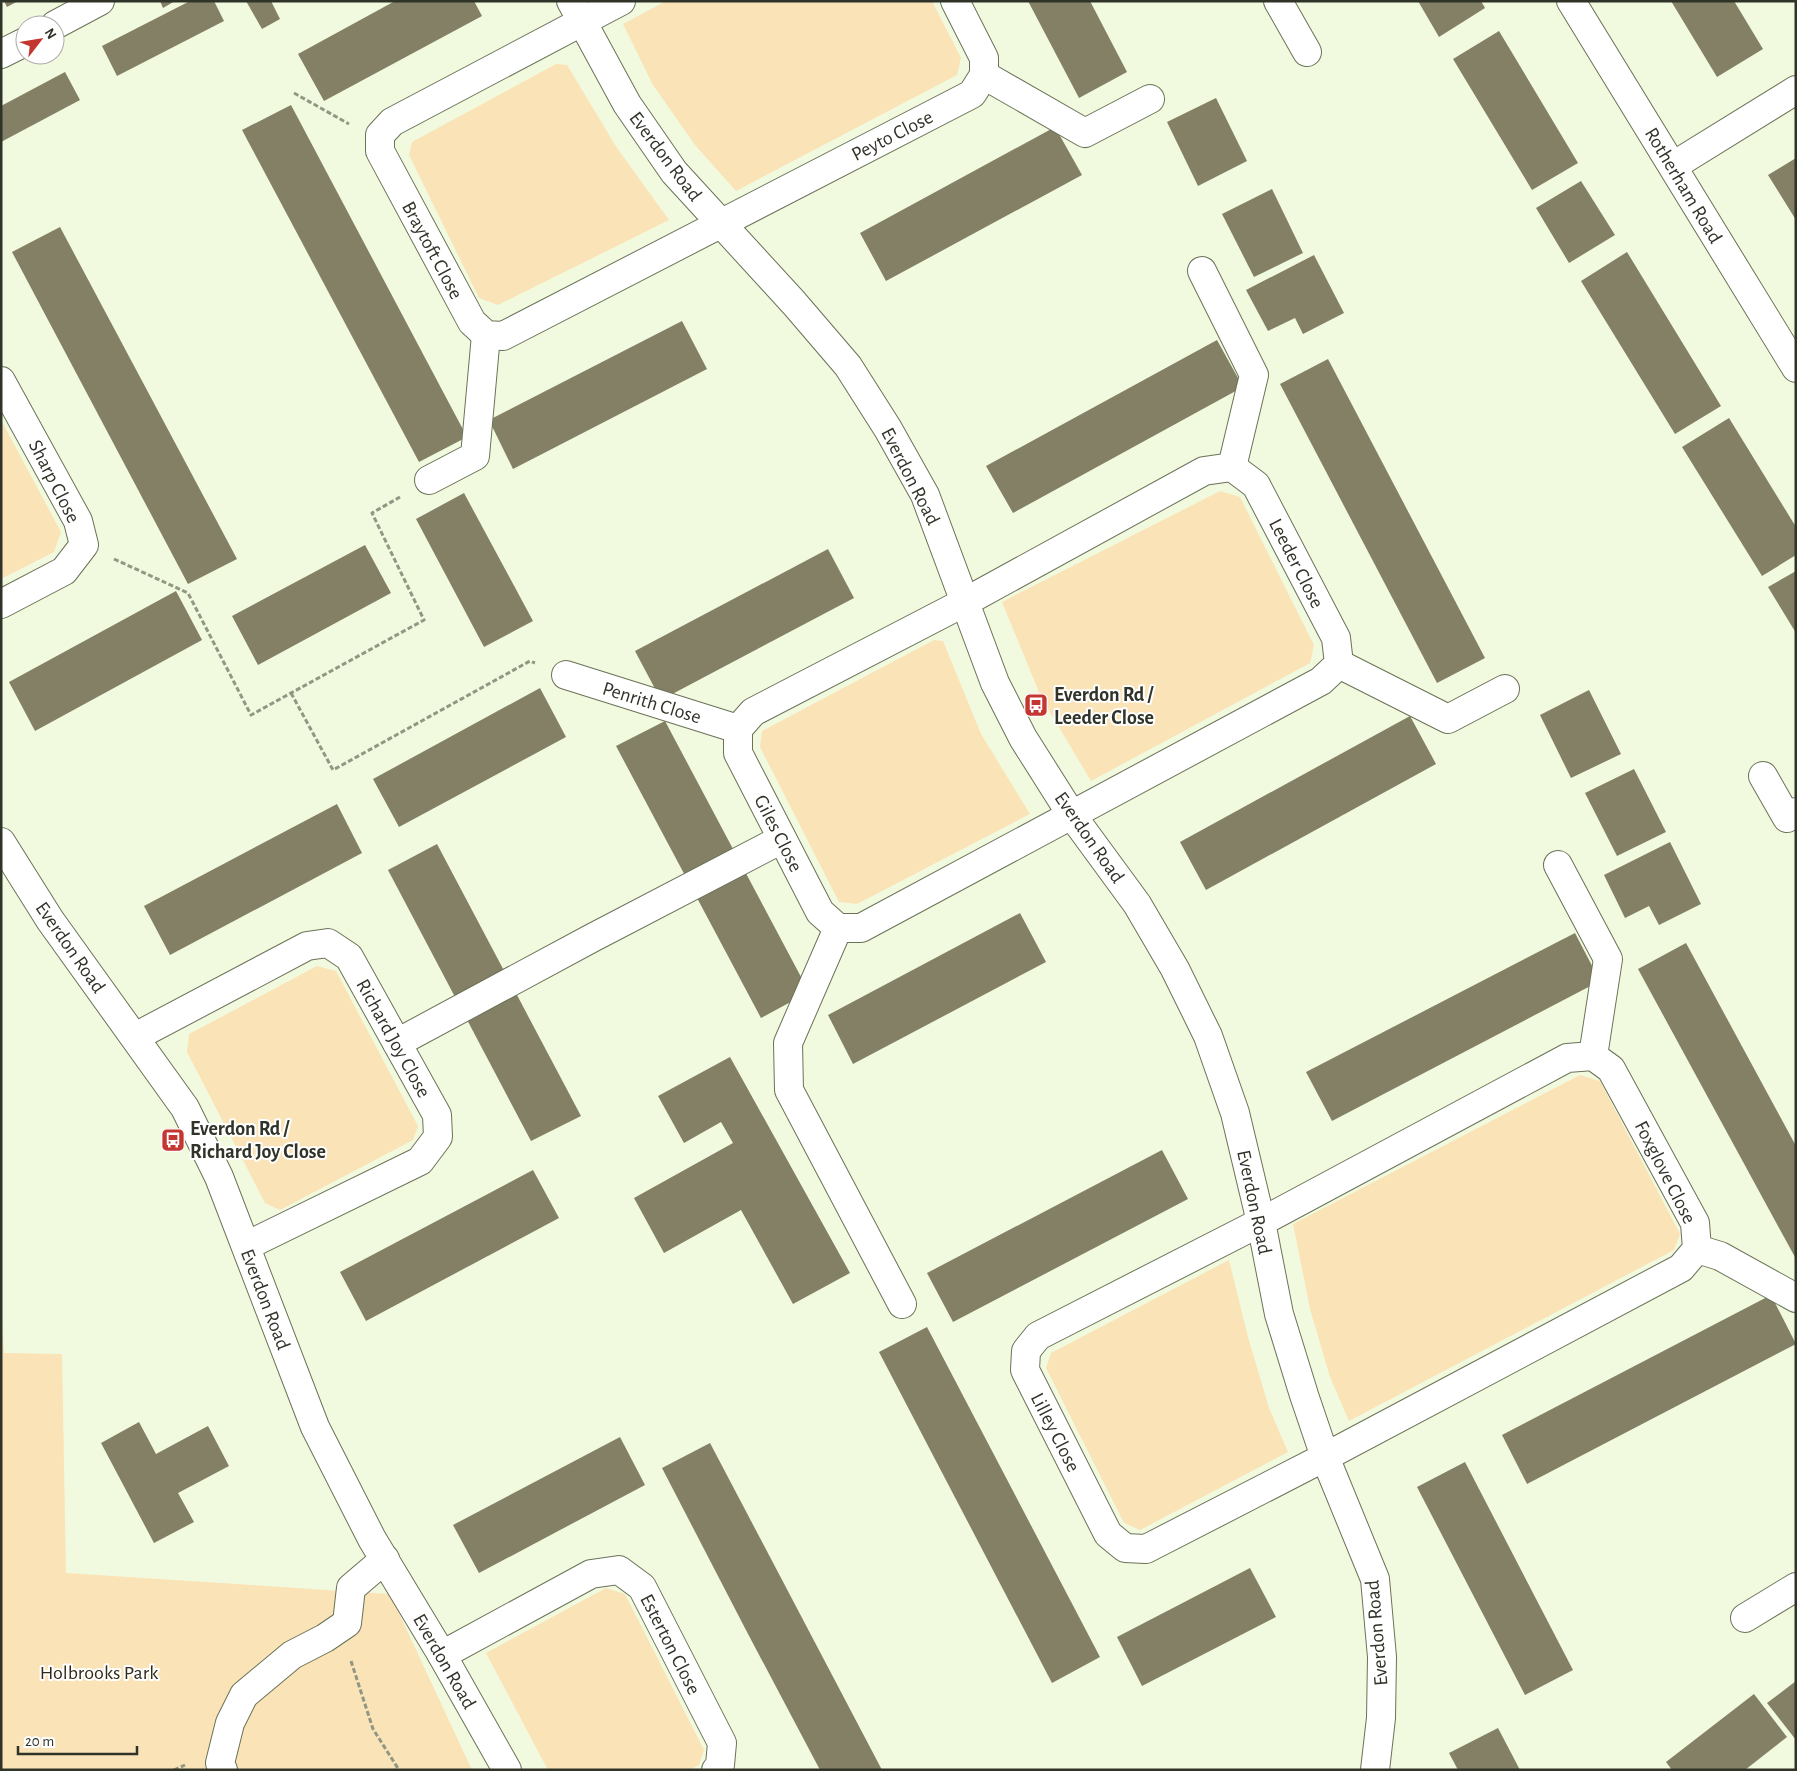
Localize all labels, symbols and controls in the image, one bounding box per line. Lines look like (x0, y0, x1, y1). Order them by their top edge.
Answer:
north arrow (15, 15, 65, 65)
text: N (42, 26, 59, 42)
street label: Peyto Close (849, 107, 936, 165)
street label: Everdon Road (625, 108, 705, 205)
street label: Rotherham Road (1641, 124, 1726, 247)
street label: Braytoft Close (398, 198, 466, 303)
street label: Everdon Road (877, 425, 943, 528)
street label: Sharp Close (25, 437, 84, 526)
street label: Leeder Close (1265, 515, 1327, 611)
street label: Penrith Close (600, 678, 703, 727)
place label: Everdon Rd / Leeder Close (1054, 685, 1154, 728)
bus stop icon: Everdon Rd / Leeder Close (1023, 692, 1049, 718)
street label: Everdon Road (1051, 788, 1128, 887)
street label: Giles Close (750, 792, 806, 875)
street label: Everdon Road (32, 898, 109, 997)
street label: Richard Joy Close (352, 976, 434, 1101)
street label: Foxglove Close (1631, 1118, 1700, 1227)
place label: Everdon Rd / Richard Joy Close (190, 1119, 326, 1162)
bus stop icon: Everdon Rd / Richard Joy Close (160, 1127, 186, 1153)
street label: Everdon Road (1233, 1148, 1275, 1256)
street label: Everdon Road (237, 1246, 293, 1353)
street label: Lilley Close (1027, 1390, 1084, 1475)
street label: Everdon Road (1362, 1579, 1392, 1687)
street label: Esterton Close (636, 1591, 704, 1698)
street label: Everdon Road (409, 1610, 479, 1713)
park label: Holbrooks Park (40, 1663, 158, 1683)
scale bar (18, 1724, 136, 1756)
text: 20 m (25, 1734, 54, 1749)

